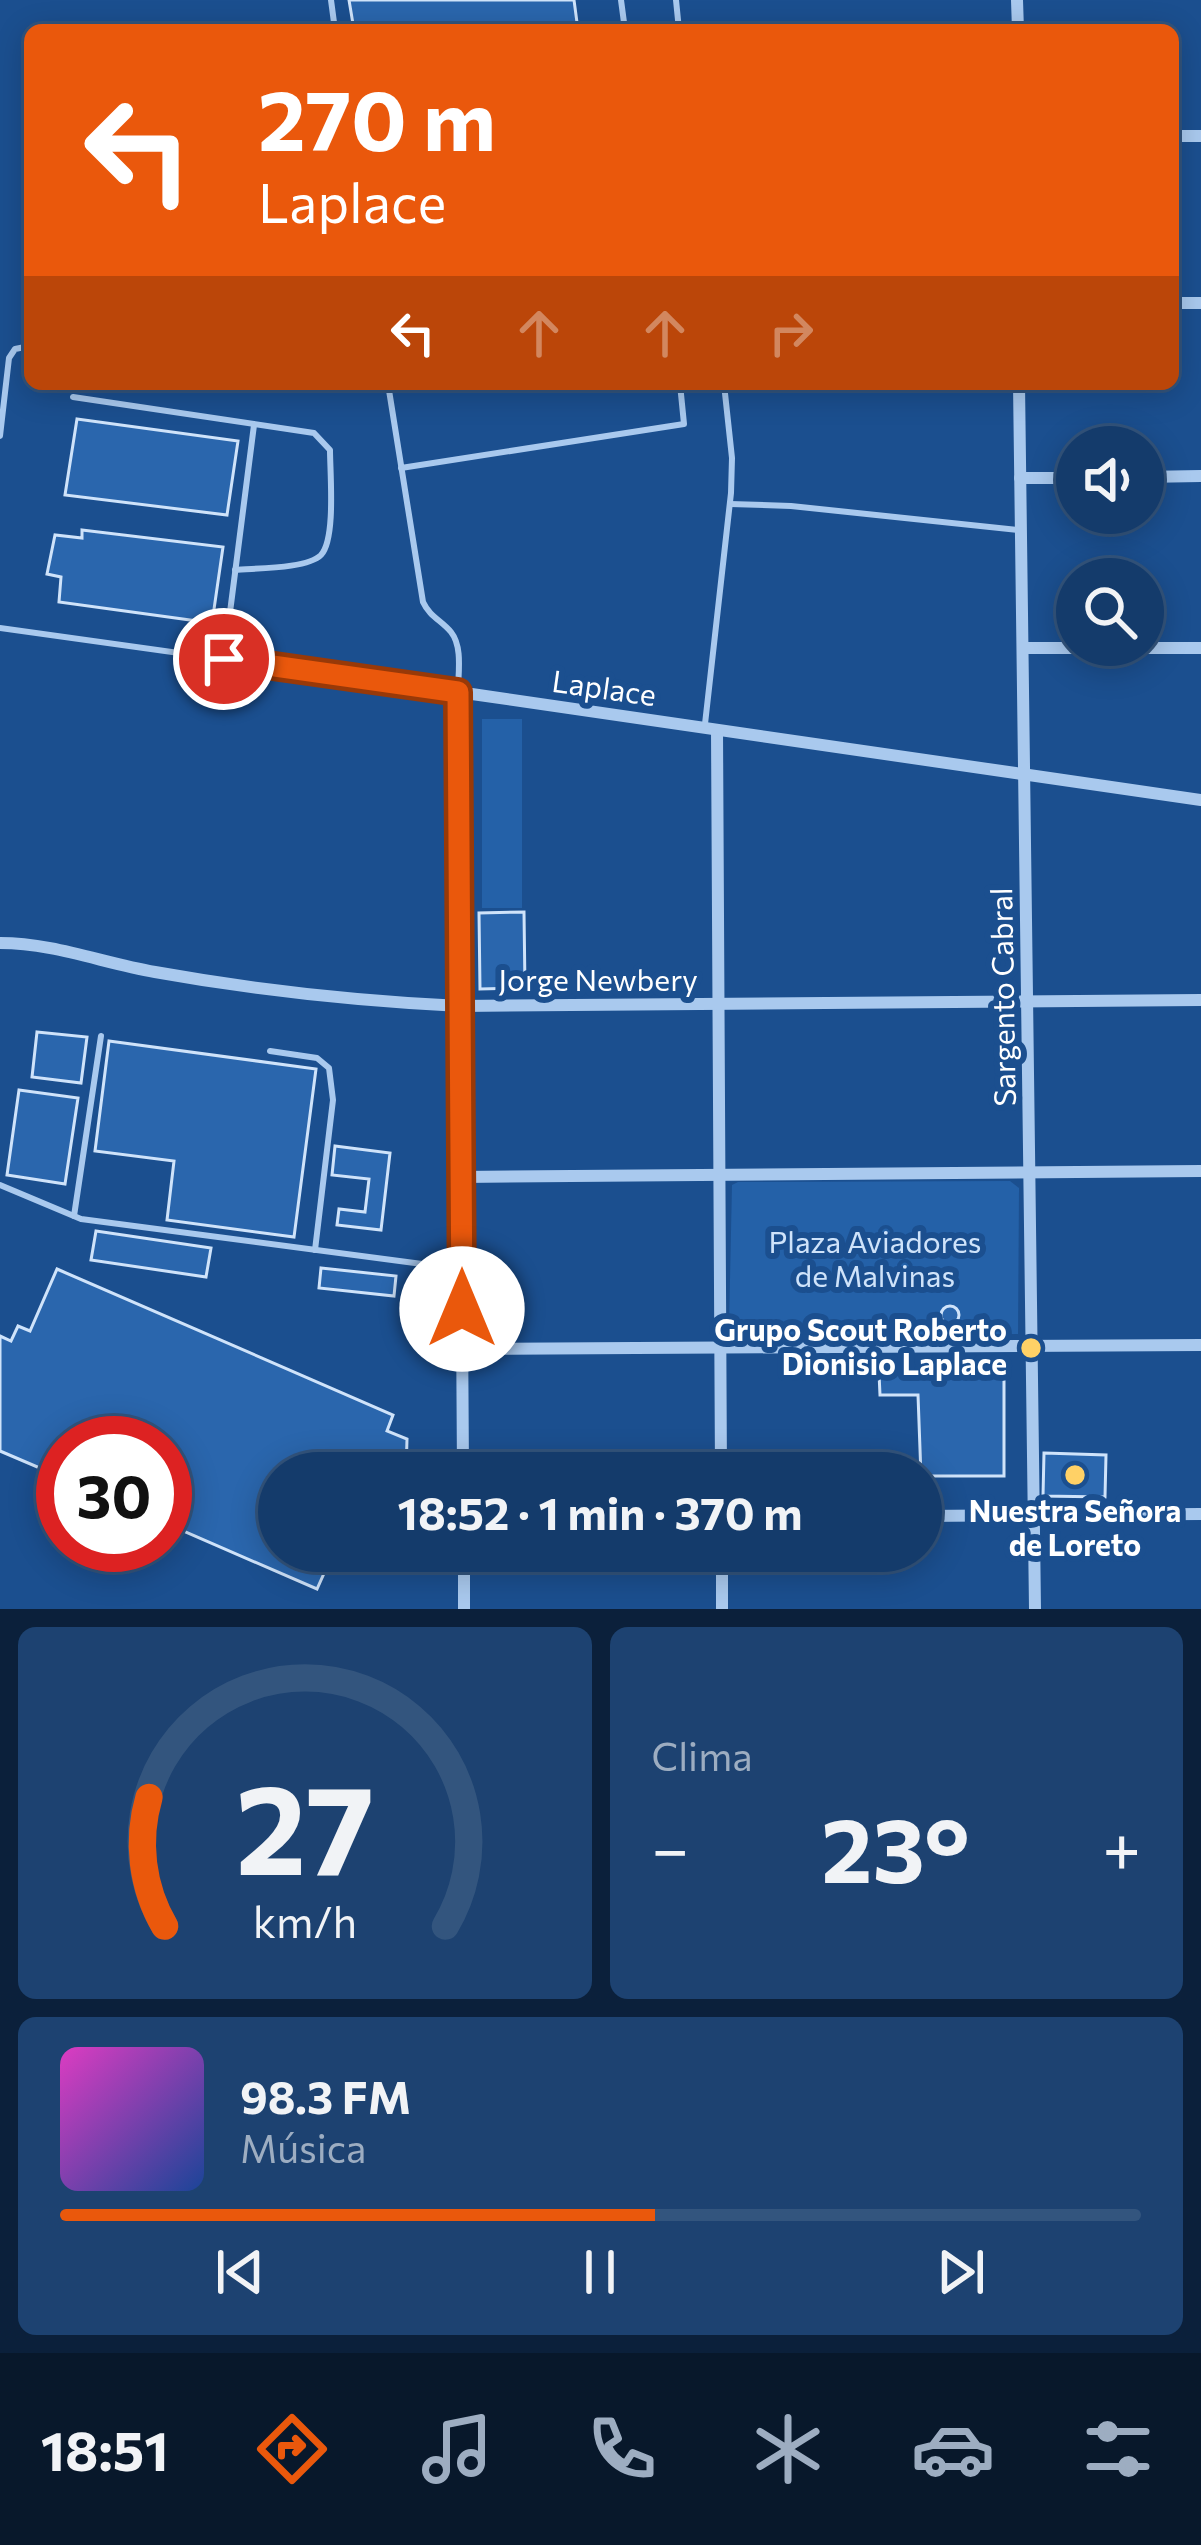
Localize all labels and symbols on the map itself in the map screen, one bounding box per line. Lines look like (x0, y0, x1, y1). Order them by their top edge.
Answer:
pin (173, 608, 275, 710)
street label: Laplace (550, 661, 659, 712)
street label: Sargento Cabral (981, 887, 1022, 1107)
street label: Jorge Newbery (498, 960, 698, 997)
park label: Plaza Aviadores de Malvinas (768, 1222, 982, 1293)
position arrow (399, 1246, 525, 1372)
place label: Grupo Scout Roberto Dionisio Laplace (714, 1310, 1007, 1381)
marker: Grupo Scout Roberto Dionisio Laplace (1018, 1335, 1044, 1361)
speed limit sign: 30 (36, 1416, 192, 1572)
marker: Nuestra Señora de Loreto (1062, 1462, 1088, 1488)
place label: Nuestra Señora de Loreto (969, 1491, 1181, 1562)

